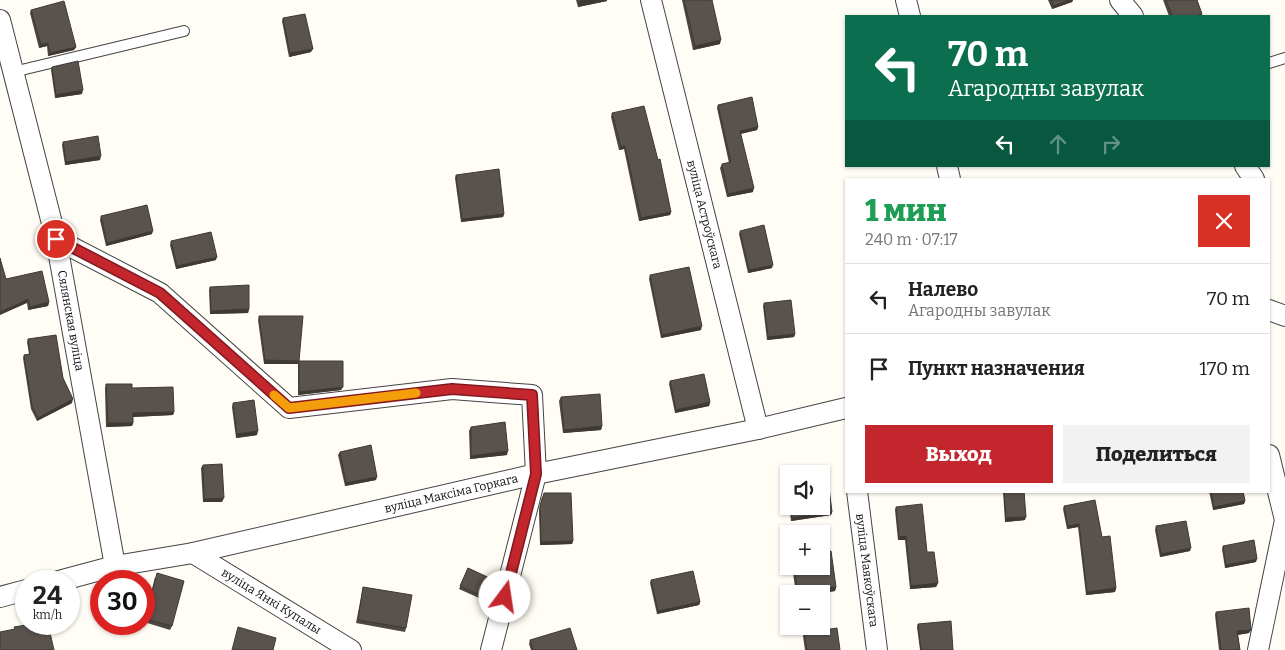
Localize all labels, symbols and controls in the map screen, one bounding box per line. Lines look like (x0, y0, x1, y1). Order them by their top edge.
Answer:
text: 70 m (948, 33, 1028, 75)
icon: left (865, 35, 930, 100)
text: Агародны завулак (948, 75, 1144, 102)
icon: left (991, 130, 1019, 158)
icon: ahead (1044, 130, 1072, 158)
icon: right (1097, 130, 1125, 158)
street label: вуліца Астроўскага (684, 159, 725, 271)
text: 1 мин (865, 193, 947, 229)
button: close (1198, 195, 1250, 247)
pin (35, 218, 77, 260)
icon: arrive (42, 225, 70, 253)
text: 240 m · 07:17 (865, 230, 958, 249)
street label: Сялянская вуліца (55, 269, 87, 373)
text: Налево (908, 278, 978, 301)
icon: left (865, 285, 893, 313)
text: 70 m (1207, 287, 1250, 310)
text: Агародны завулак (908, 301, 1051, 320)
icon: arrive (865, 355, 893, 383)
text: Пункт назначения (908, 357, 1085, 380)
text: 170 m (1199, 357, 1250, 380)
button: Выход (865, 425, 1053, 483)
button: Поделиться (1063, 425, 1250, 483)
map controls (780, 465, 830, 635)
button: sound (780, 465, 830, 515)
street label: вуліца Максіма Горкага (383, 471, 520, 516)
street label: вуліца Маякоўскага (853, 513, 881, 628)
button: + (780, 525, 830, 575)
street label: вуліца Янкі Купалы (219, 565, 324, 637)
speed limit sign: 30 (90, 570, 155, 635)
position arrow (478, 570, 530, 622)
text: 24 (33, 581, 62, 611)
button: − (780, 585, 830, 635)
text: km/h (33, 608, 62, 622)

